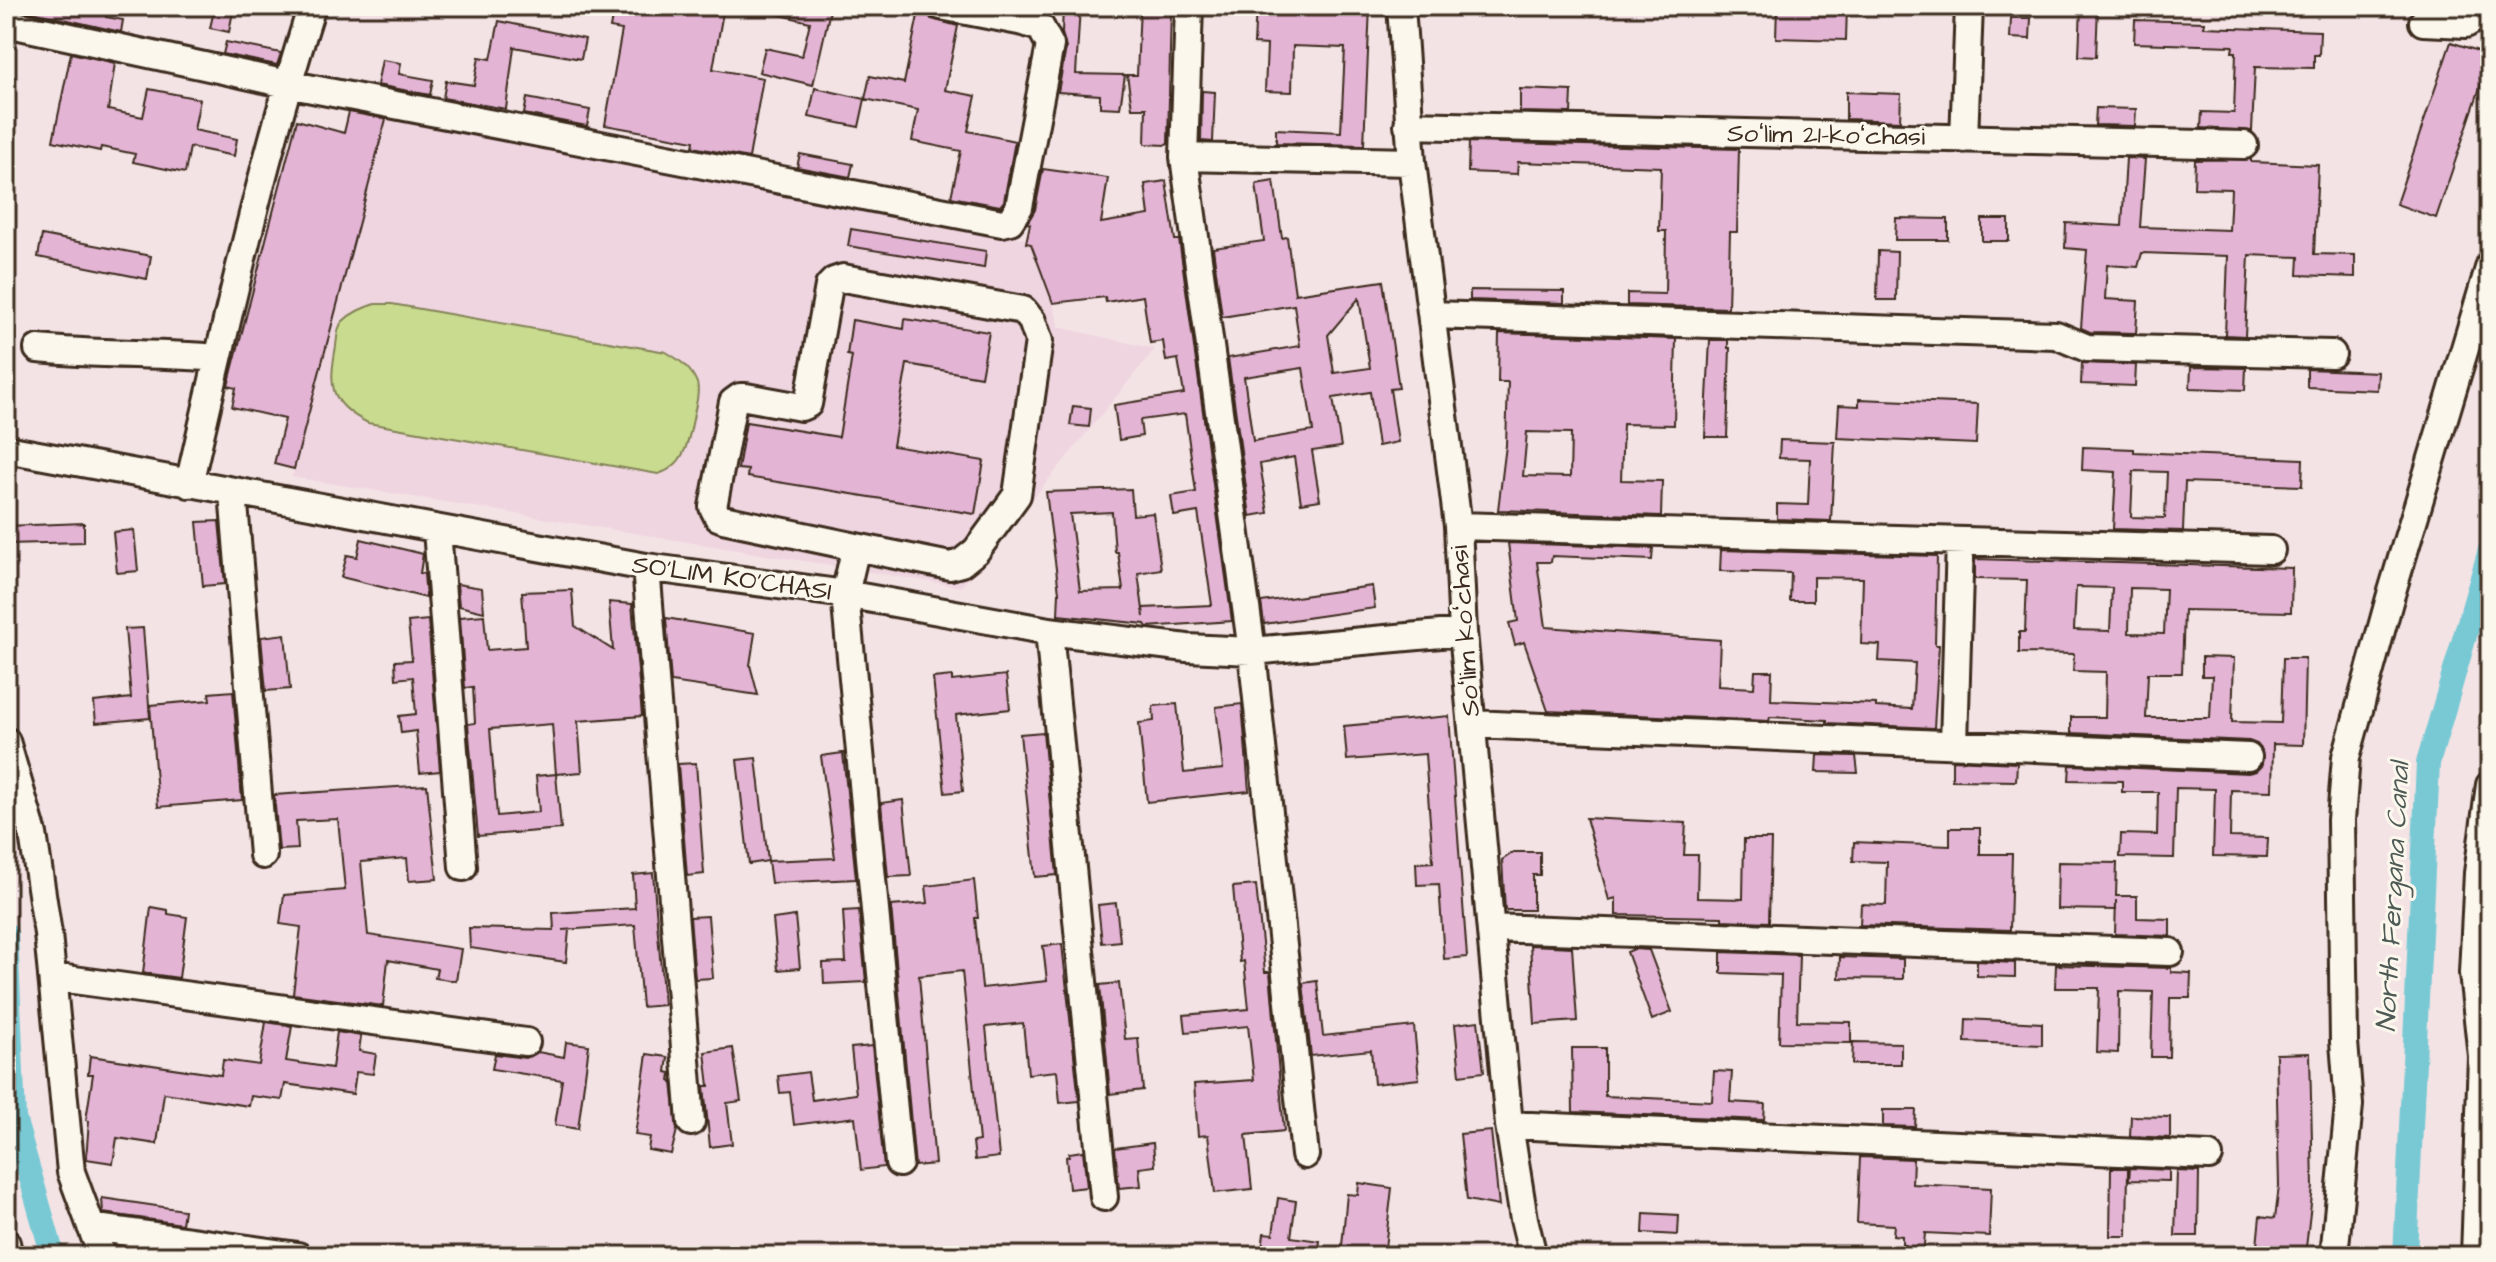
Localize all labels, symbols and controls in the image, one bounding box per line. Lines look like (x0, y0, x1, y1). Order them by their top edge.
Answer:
street label: Soʻlim 21-koʻchasi (1727, 115, 1925, 155)
street label: Soʻlim koʻchasi (1441, 544, 1489, 718)
street label: SO'LIM KO'CHASI (630, 546, 834, 610)
water label: North Fergana Canal (2366, 758, 2421, 1033)

